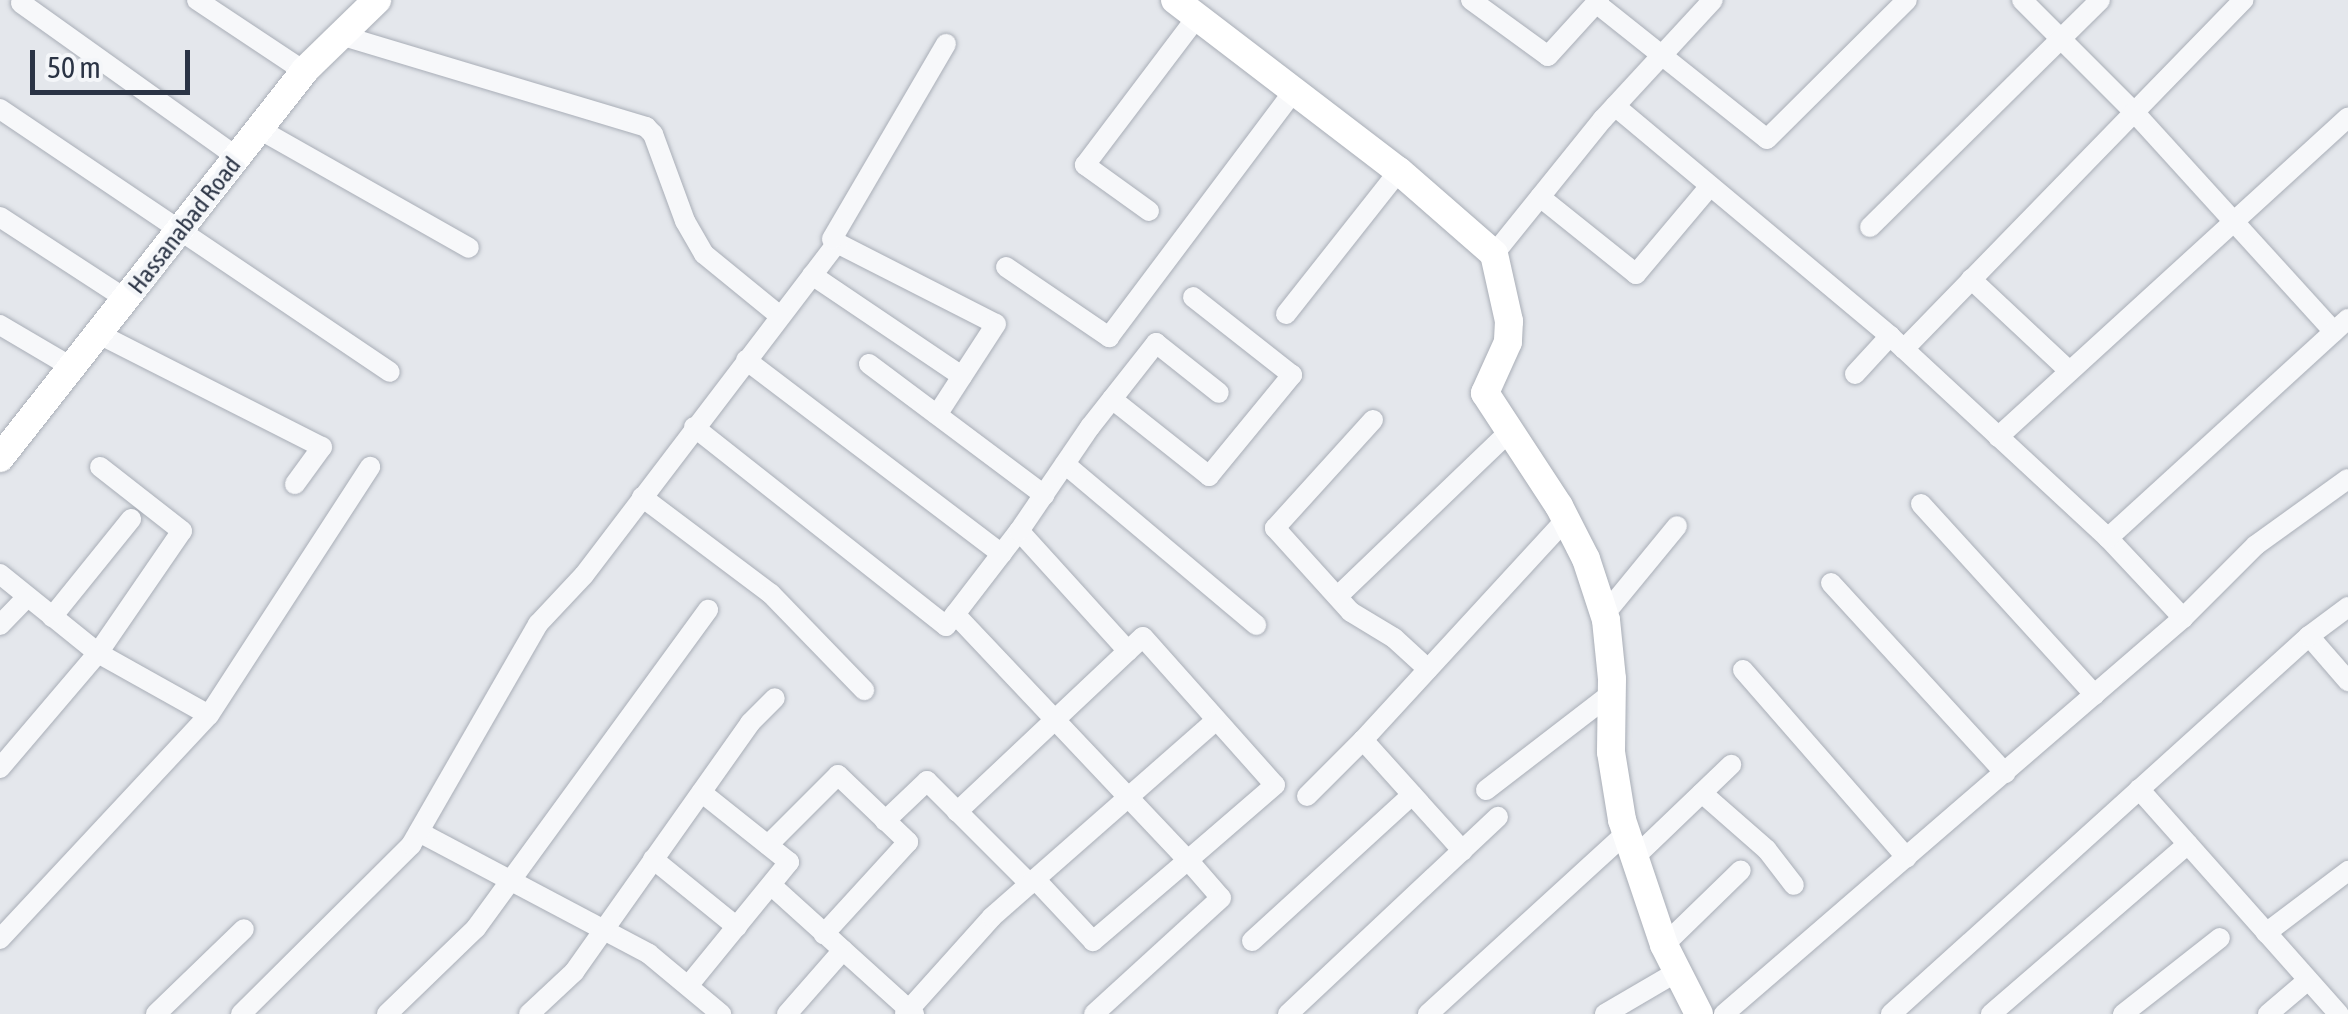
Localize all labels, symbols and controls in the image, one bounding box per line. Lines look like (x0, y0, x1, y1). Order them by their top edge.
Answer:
scale bar (35, 30, 195, 92)
text: 50 m (47, 50, 101, 84)
street label: Hassanabad Road (121, 150, 247, 300)

